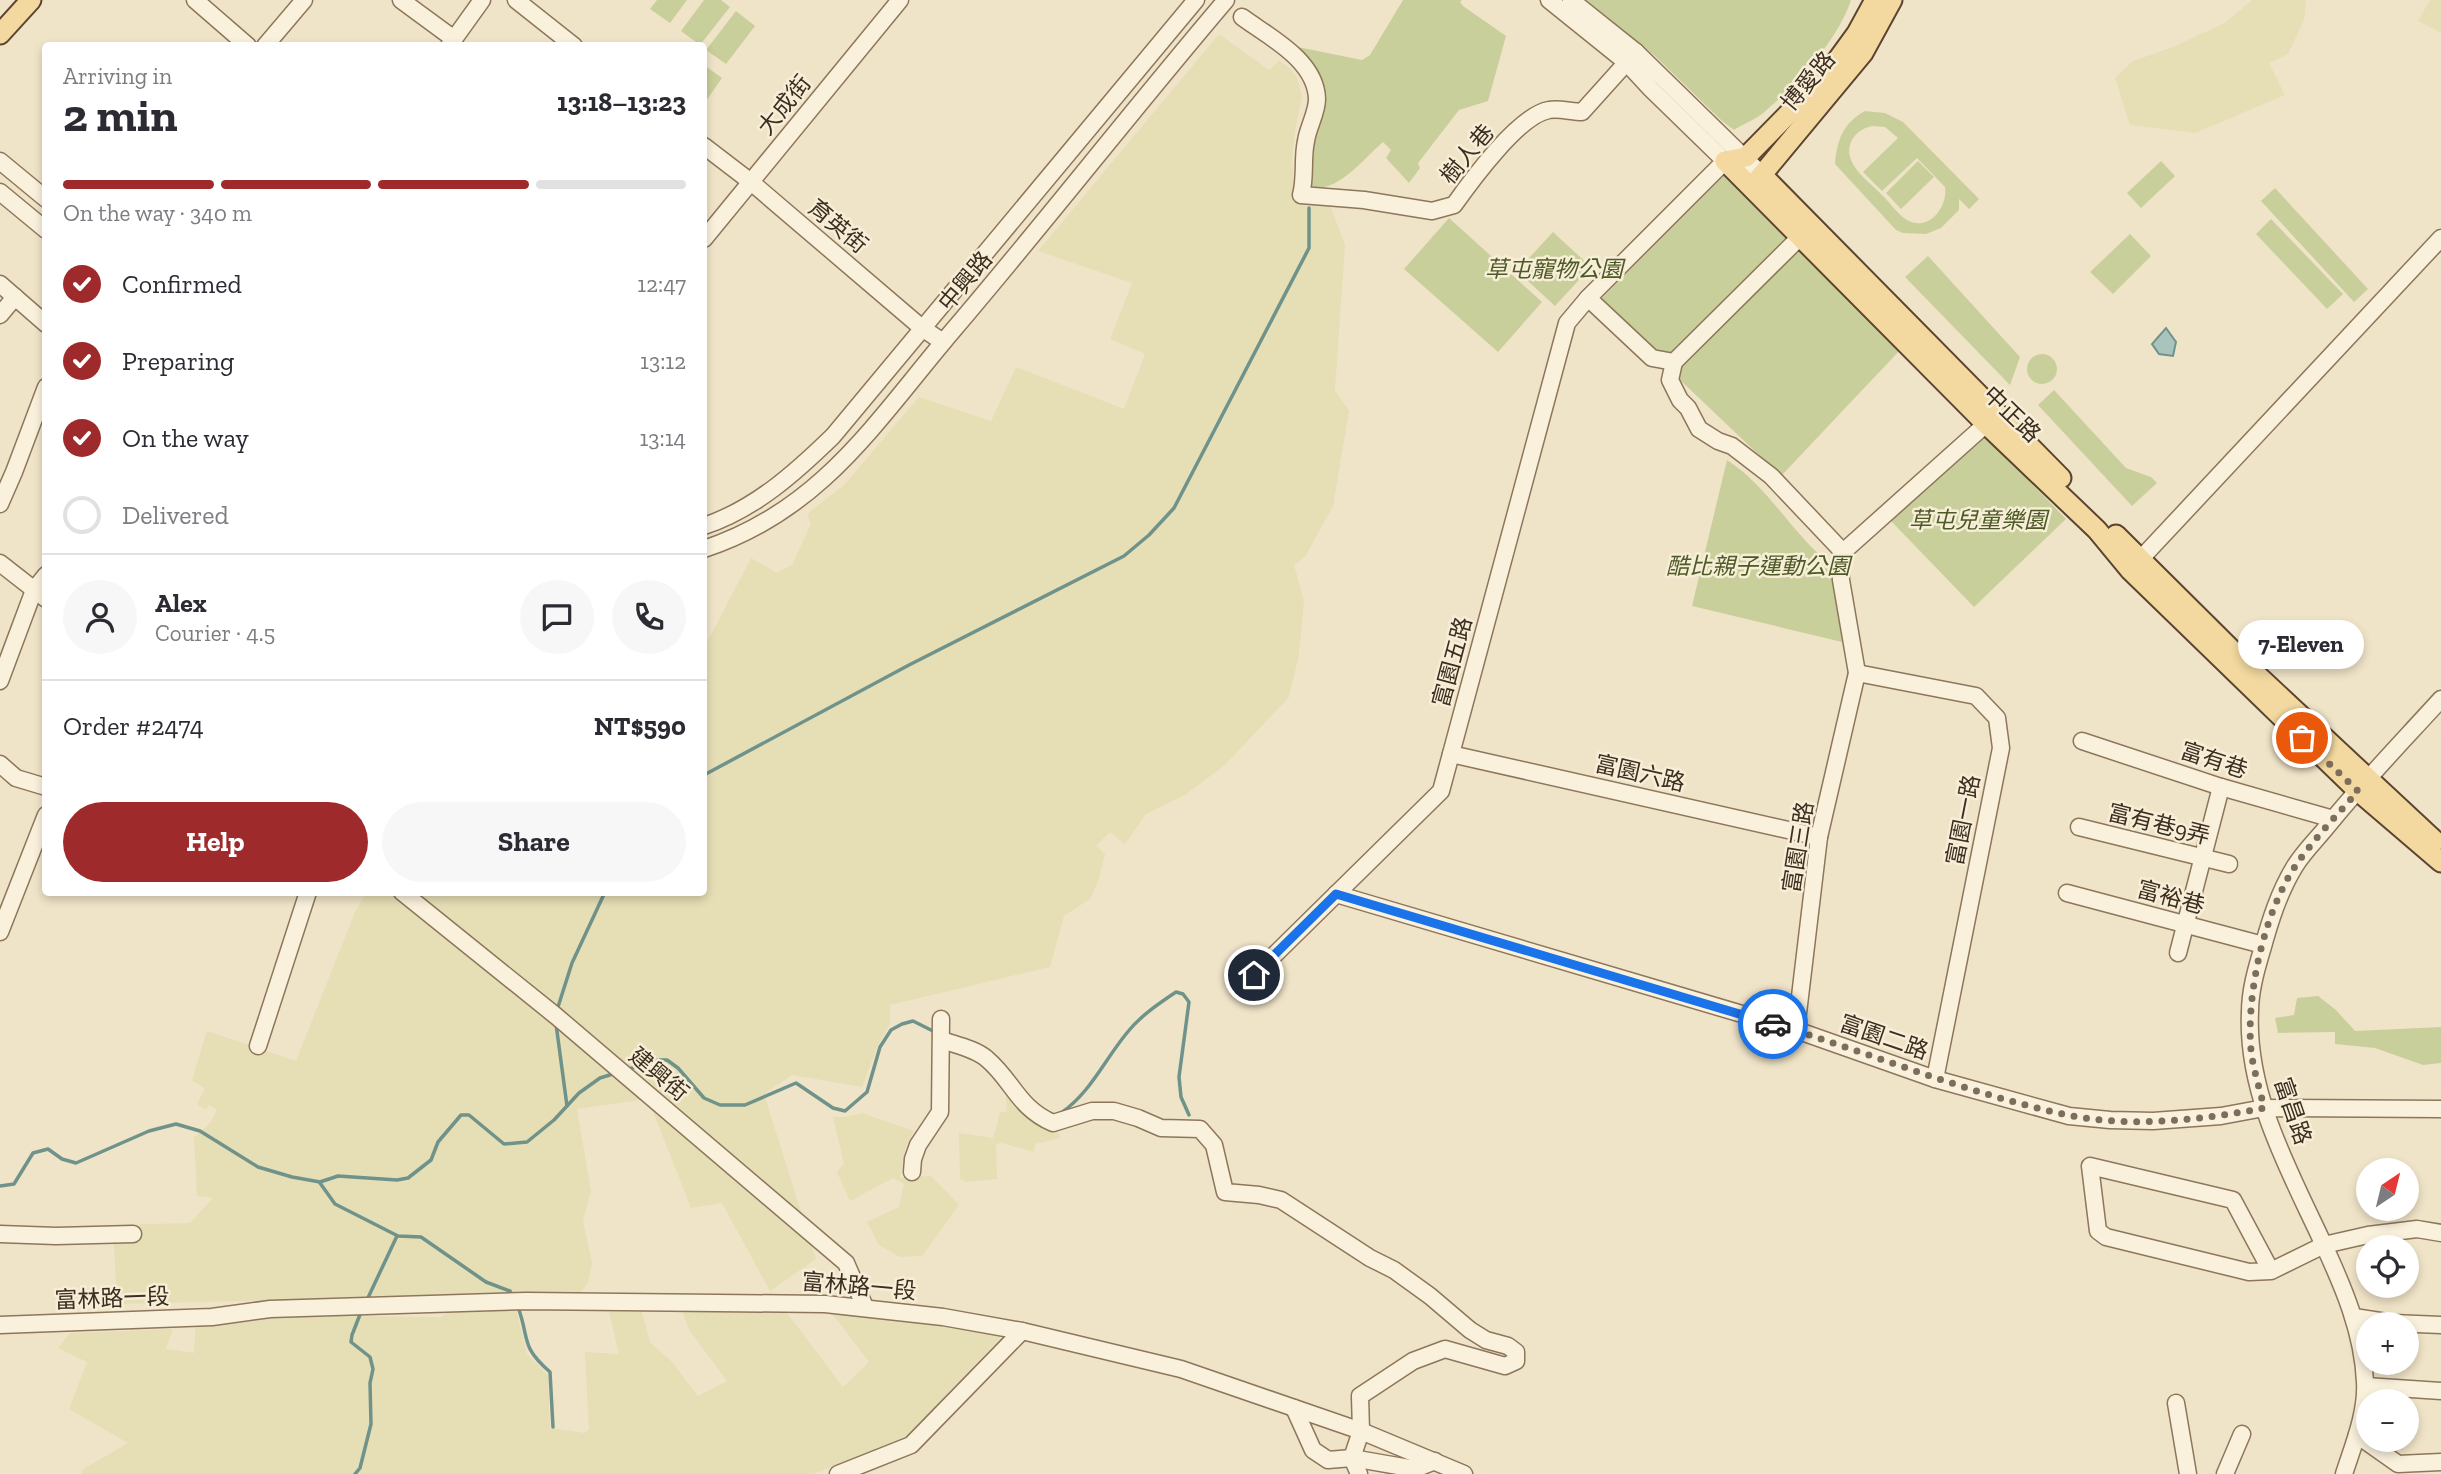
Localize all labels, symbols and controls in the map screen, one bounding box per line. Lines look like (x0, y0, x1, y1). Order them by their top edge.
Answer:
street label: 博愛路 (1775, 46, 1841, 116)
text: Arriving in (63, 62, 172, 90)
street label: 大成街 (751, 69, 817, 141)
text: 13:18–13:23 (557, 86, 686, 118)
text: 2 min (63, 88, 178, 143)
street label: 樹人巷 (1434, 119, 1500, 189)
street label: 育英街 (803, 193, 873, 259)
text: On the way · 340 m (63, 199, 252, 227)
street label: 中興路 (932, 246, 998, 316)
park label: 草屯寵物公園 (1485, 255, 1626, 283)
icon: check (63, 265, 101, 303)
text: Confirmed (122, 268, 242, 300)
text: 12:47 (637, 270, 686, 298)
icon: check (63, 342, 101, 380)
text: Preparing (122, 345, 234, 377)
text: 13:12 (640, 347, 686, 375)
street label: 中正路 (1977, 380, 2047, 448)
icon: check (63, 419, 101, 457)
text: On the way (122, 422, 249, 454)
text: 13:14 (639, 424, 686, 452)
text: Delivered (122, 499, 229, 531)
park label: 草屯兒童樂園 (1909, 506, 2050, 534)
park label: 酷比親子運動公園 (1666, 552, 1853, 580)
button: person (63, 580, 137, 654)
button: chat (520, 580, 594, 654)
button: phone (612, 580, 686, 654)
text: Alex (155, 587, 207, 619)
street label: 富園五路 (1427, 614, 1477, 710)
text: Courier · 4.5 (155, 619, 275, 647)
callout: 7-Eleven (2239, 619, 2365, 668)
text: 7-Eleven (2258, 630, 2344, 658)
pin (2272, 708, 2332, 768)
text: Order #2474 (63, 710, 204, 742)
text: NT$590 (594, 710, 686, 742)
icon: bag (2283, 719, 2321, 757)
street label: 富有巷 (2177, 736, 2251, 784)
street label: 富園六路 (1592, 749, 1688, 797)
street label: 富園一路 (1940, 772, 1986, 868)
street label: 富有巷9弄 (2105, 798, 2213, 850)
street label: 富園三路 (1777, 799, 1819, 895)
button: Help (63, 802, 368, 882)
button: Share (382, 802, 686, 882)
street label: 富裕巷 (2134, 875, 2208, 919)
pin (1224, 945, 1284, 1005)
icon: home (1235, 956, 1273, 994)
courier (1738, 989, 1808, 1059)
icon: car (1754, 1005, 1792, 1043)
street label: 富園二路 (1836, 1009, 1932, 1065)
street label: 建興街 (624, 1041, 694, 1107)
street label: 富昌路 (2269, 1074, 2317, 1148)
north arrow (2356, 1158, 2418, 1222)
map controls (2356, 1158, 2419, 1452)
button: locate (2356, 1235, 2419, 1298)
street label: 富林路一段 (800, 1267, 918, 1305)
street label: 富林路一段 (54, 1282, 170, 1314)
button: + (2356, 1312, 2419, 1375)
button: − (2356, 1389, 2419, 1452)

